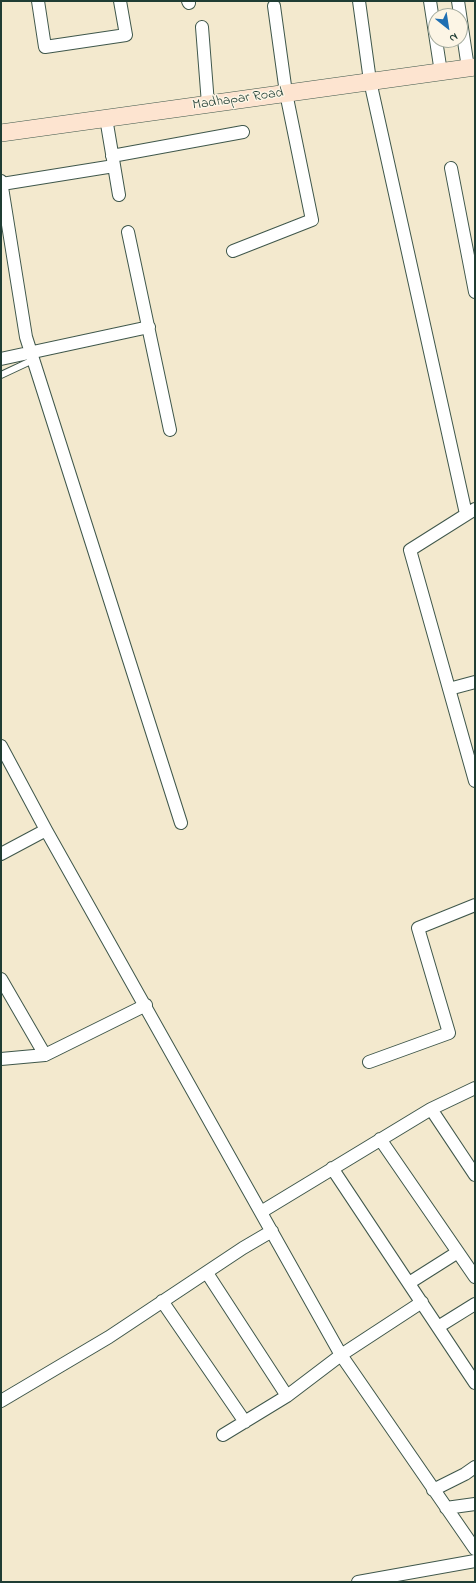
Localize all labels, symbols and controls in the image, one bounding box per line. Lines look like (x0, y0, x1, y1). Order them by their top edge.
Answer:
north arrow (428, 8, 468, 48)
text: N (446, 29, 461, 46)
street label: Madhapar Road (191, 85, 285, 115)

